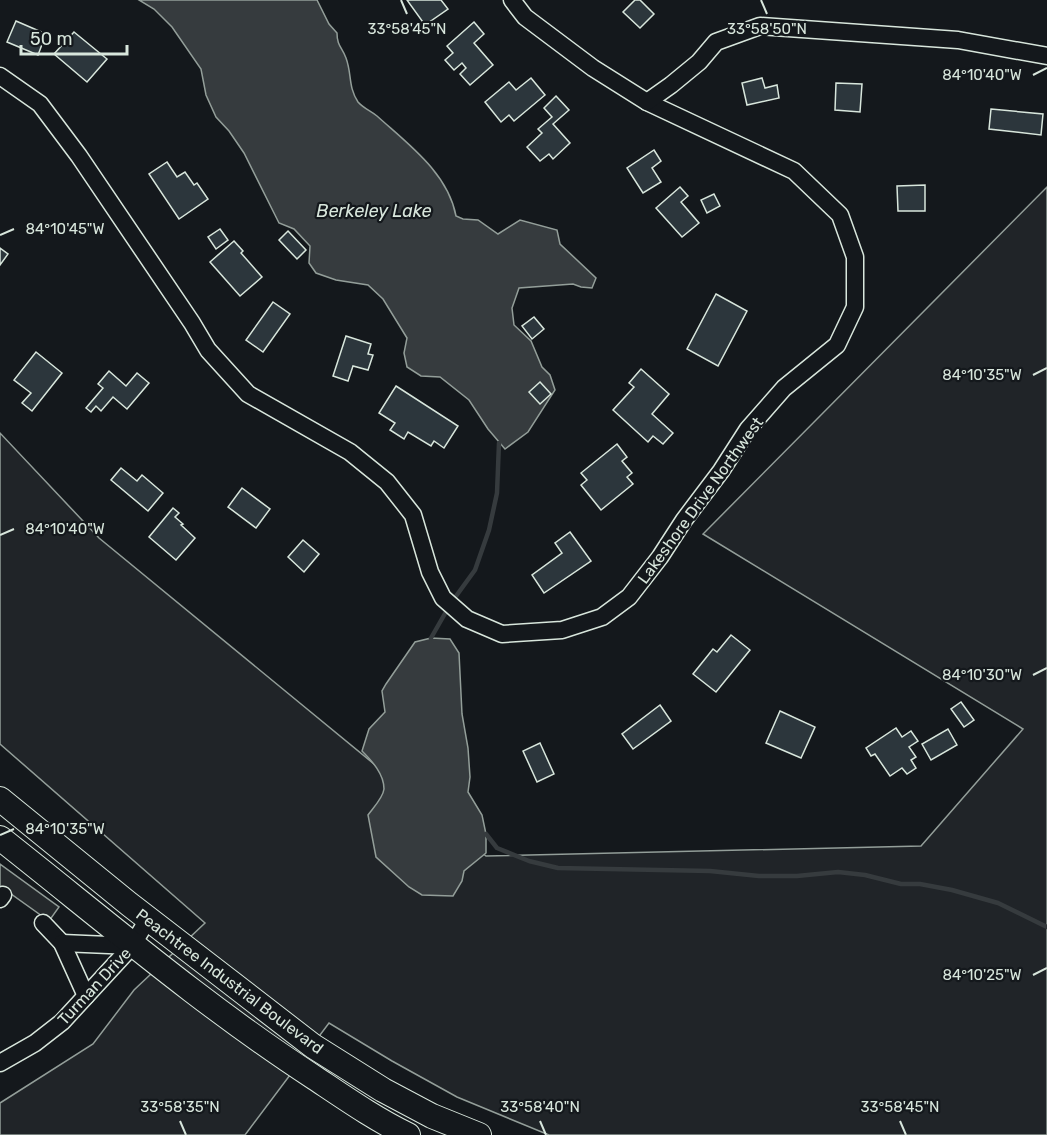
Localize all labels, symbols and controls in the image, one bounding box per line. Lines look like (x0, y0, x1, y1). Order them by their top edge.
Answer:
scale bar (21, 18, 128, 56)
text: 33°58'45"N (367, 20, 447, 38)
text: 33°58'50"N (727, 20, 807, 38)
text: 50 m (30, 28, 73, 50)
text: 84°10'40"W (942, 66, 1022, 84)
water label: Berkeley Lake (316, 200, 432, 222)
text: 84°10'45"W (26, 220, 104, 238)
text: 84°10'35"W (942, 366, 1022, 384)
street label: Lakeshore Drive Northwest (634, 413, 767, 587)
text: 84°10'40"W (25, 520, 105, 538)
text: 84°10'30"W (942, 666, 1022, 684)
text: 84°10'35"W (25, 820, 105, 838)
street label: Peachtree Industrial Boulevard (132, 905, 327, 1058)
street label: Turman Drive (54, 944, 135, 1029)
text: 84°10'25"W (942, 966, 1022, 984)
text: 33°58'35"N (140, 1098, 220, 1116)
text: 33°58'40"N (500, 1098, 580, 1116)
text: 33°58'45"N (860, 1098, 940, 1116)

